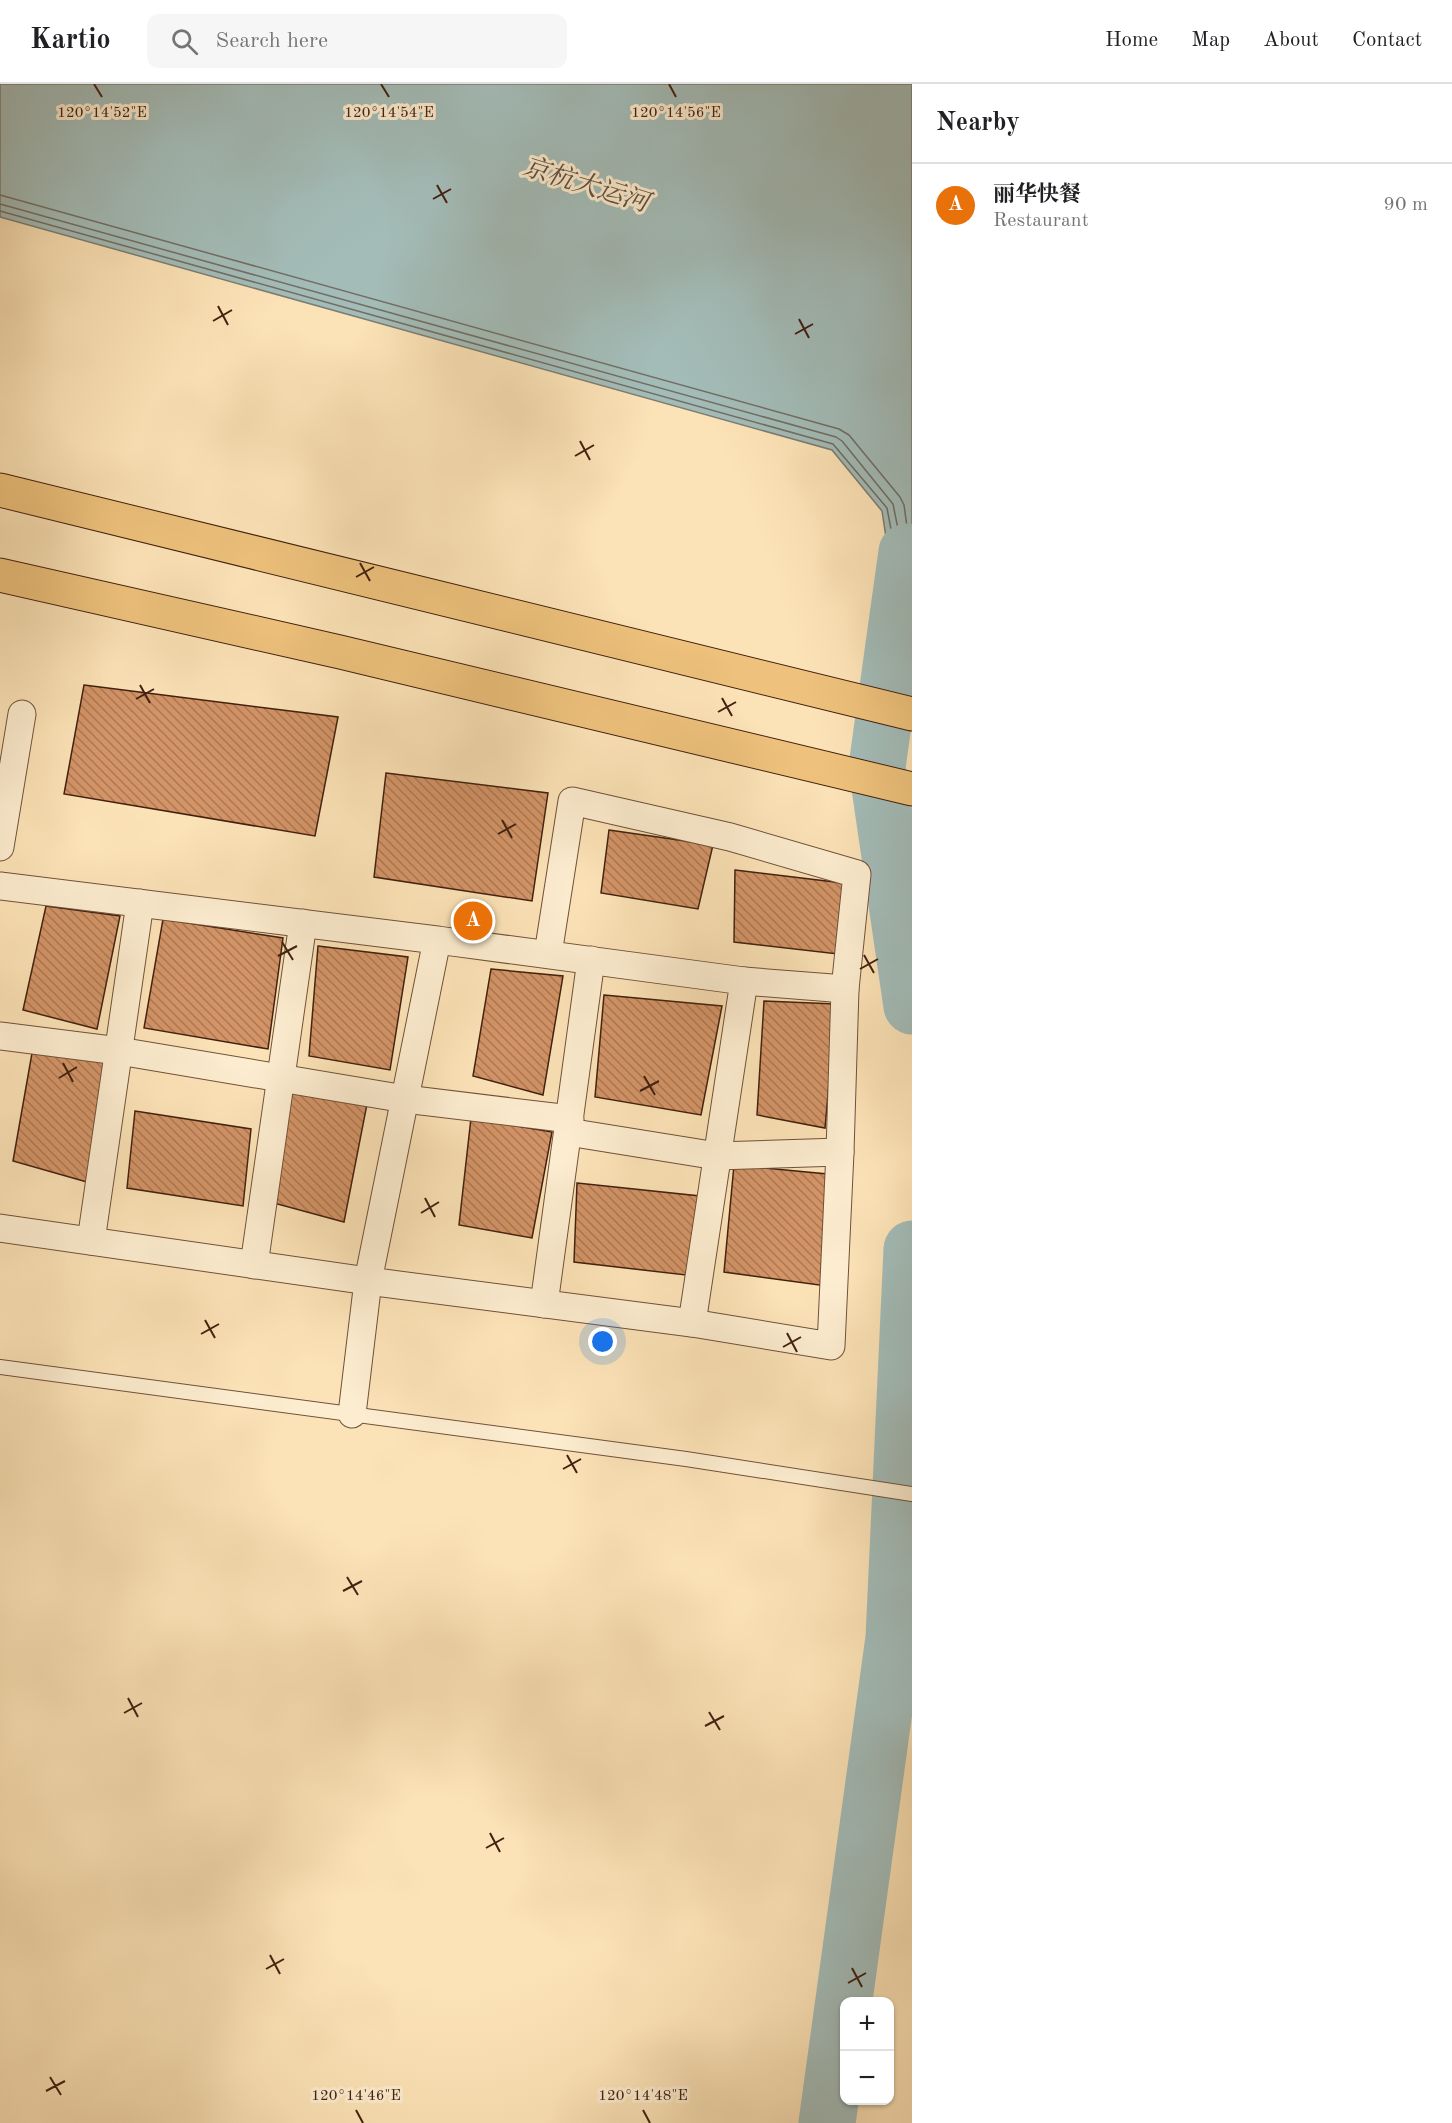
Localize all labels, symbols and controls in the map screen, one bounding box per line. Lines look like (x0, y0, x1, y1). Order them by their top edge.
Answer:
search box (147, 14, 567, 68)
icon: search (168, 25, 201, 58)
text: Kartio (30, 27, 111, 55)
text: Search here (216, 30, 328, 52)
text: Home (1105, 30, 1158, 51)
text: Map (1191, 30, 1230, 51)
text: About (1263, 30, 1319, 51)
text: Contact (1352, 30, 1422, 51)
text: 120°14'52"E (57, 106, 147, 121)
text: 120°14'54"E (344, 106, 434, 121)
text: 120°14'56"E (631, 106, 721, 121)
text: Nearby (936, 110, 1020, 136)
water label: 京杭大运河 (519, 152, 656, 219)
text: 丽华快餐 (993, 184, 1081, 206)
text: A (948, 195, 963, 215)
text: 90 m (1383, 195, 1428, 215)
text: Restaurant (993, 211, 1089, 231)
pin: A (454, 898, 492, 944)
your location (588, 1327, 617, 1356)
map controls (840, 1997, 894, 2105)
button: + (840, 1997, 894, 2051)
button: − (840, 2051, 894, 2105)
text: 120°14'46"E (311, 2089, 401, 2104)
text: 120°14'48"E (598, 2089, 688, 2104)

